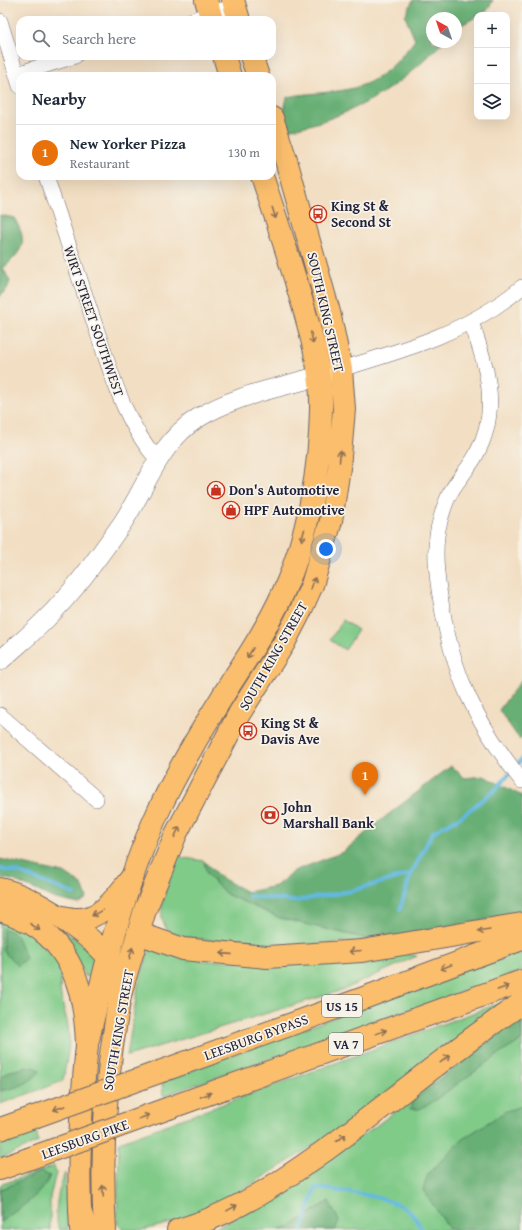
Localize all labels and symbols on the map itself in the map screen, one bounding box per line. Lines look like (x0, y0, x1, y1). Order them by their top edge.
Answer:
north arrow (426, 12, 462, 48)
place label: King St & Second St (331, 196, 392, 232)
bus stop icon: King St & Second St (308, 204, 328, 224)
one-way arrow (271, 207, 279, 219)
street label: WIRT STREET SOUTHWEST (59, 243, 129, 399)
street label: SOUTH KING STREET (302, 250, 350, 374)
one-way arrow (308, 331, 316, 344)
one-way arrow (337, 450, 344, 463)
shop icon: Don's Automotive (206, 480, 226, 500)
place label: Don's Automotive (229, 480, 340, 500)
shop icon: HPF Automotive (221, 500, 241, 520)
place label: HPF Automotive (244, 500, 345, 520)
one-way arrow (299, 528, 306, 541)
your location (316, 539, 336, 559)
one-way arrow (309, 577, 317, 589)
street label: SOUTH KING STREET (234, 598, 312, 714)
one-way arrow (245, 647, 253, 659)
place label: King St & Davis Ave (261, 713, 320, 749)
bus stop icon: King St & Davis Ave (238, 721, 258, 741)
pin: 1 (352, 762, 378, 795)
place label: John Marshall Bank (281, 797, 375, 833)
bank icon: John Marshall Bank (260, 805, 280, 825)
one-way arrow (174, 826, 181, 838)
one-way arrow (91, 910, 103, 917)
one-way arrow (29, 923, 40, 931)
one-way arrow (478, 927, 491, 935)
one-way arrow (128, 947, 136, 960)
one-way arrow (349, 948, 362, 955)
one-way arrow (220, 950, 233, 957)
one-way arrow (441, 964, 453, 972)
street label: SOUTH KING STREET (98, 968, 139, 1092)
one-way arrow (497, 983, 509, 991)
road number: US 15 (322, 995, 362, 1017)
street label: LEESBURG BYPASS (201, 1009, 311, 1065)
one-way arrow (374, 1027, 386, 1035)
road number: VA 7 (329, 1033, 363, 1055)
one-way arrow (439, 1055, 450, 1064)
one-way arrow (199, 1090, 211, 1098)
one-way arrow (53, 1104, 65, 1112)
one-way arrow (137, 1113, 149, 1121)
street label: LEESBURG PIKE (39, 1114, 131, 1164)
one-way arrow (336, 1134, 347, 1142)
one-way arrow (99, 1185, 106, 1198)
one-way arrow (226, 1204, 238, 1212)

